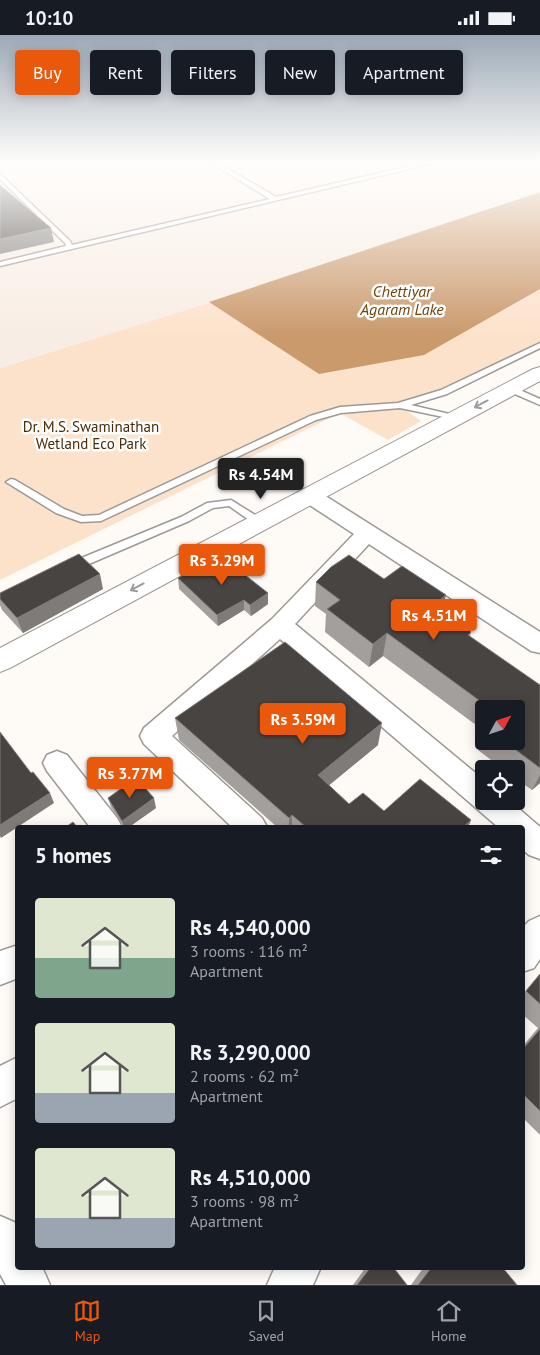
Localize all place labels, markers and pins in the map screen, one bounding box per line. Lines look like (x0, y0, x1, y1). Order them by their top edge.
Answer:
pin: Rs 4.54M (209, 457, 313, 500)
pin: Rs 3.29M (170, 543, 274, 586)
pin: Rs 4.51M (382, 599, 486, 641)
pin: Rs 3.59M (251, 703, 355, 745)
pin: Rs 3.77M (78, 757, 182, 799)

